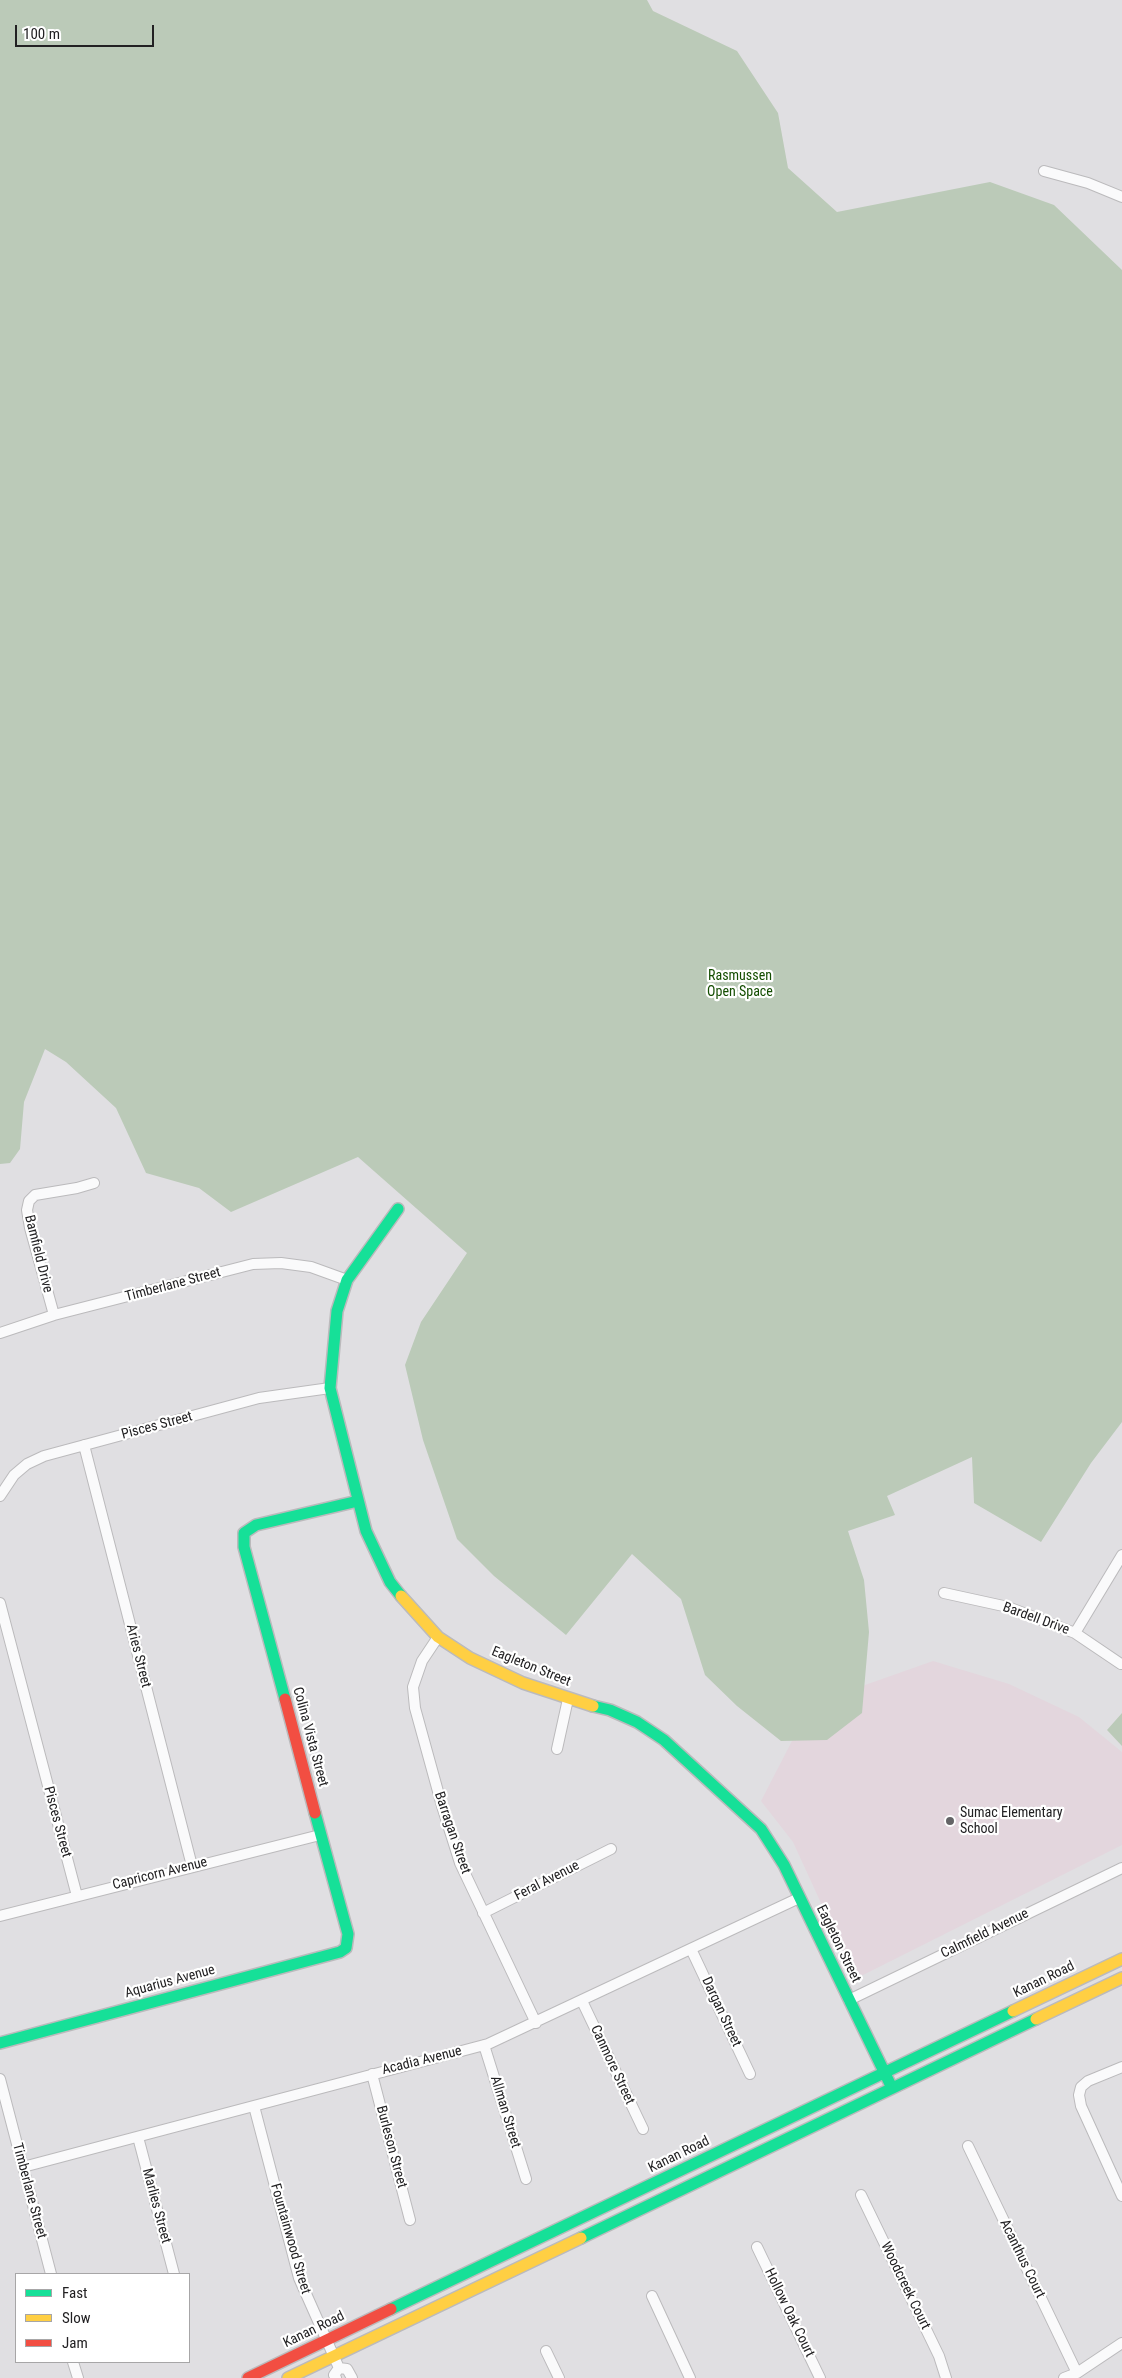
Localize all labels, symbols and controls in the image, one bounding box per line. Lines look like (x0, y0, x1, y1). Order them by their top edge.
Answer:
scale bar (18, 15, 156, 47)
text: 100 m (23, 25, 60, 43)
park label: Rasmussen Open Space (707, 968, 773, 1000)
street label: Bamfield Drive (20, 1213, 56, 1295)
street label: Timberlane Street (123, 1264, 223, 1306)
street label: Pisces Street (120, 1408, 194, 1444)
street label: Bardell Drive (1000, 1599, 1072, 1639)
street label: Aries Street (122, 1623, 154, 1689)
street label: Eagleton Street (489, 1643, 573, 1691)
street label: Colina Vista Street (289, 1685, 331, 1789)
street label: Pisces Street (39, 1785, 75, 1859)
street label: Barragan Street (430, 1790, 474, 1876)
place label: Sumac Elementary School (960, 1805, 1063, 1838)
marker: Sumac Elementary School (944, 1815, 956, 1827)
street label: Capricorn Avenue (111, 1854, 209, 1894)
street label: Feral Avenue (512, 1857, 582, 1905)
street label: Eagleton Street (812, 1902, 864, 1986)
street label: Calmfield Avenue (938, 1906, 1032, 1962)
street label: Kanan Road (1011, 1958, 1077, 2002)
street label: Aquarius Avenue (123, 1962, 217, 2002)
street label: Dargan Street (697, 1974, 745, 2050)
street label: Canmore Street (586, 2023, 638, 2107)
street label: Acadia Avenue (380, 2043, 464, 2079)
street label: Allman Street (486, 2074, 524, 2150)
street label: Burleson Street (372, 2104, 410, 2190)
street label: Kanan Road (646, 2133, 712, 2177)
street label: Timberlane Street (8, 2141, 50, 2241)
street label: Marlies Street (138, 2167, 174, 2245)
street label: Fountainwood Street (266, 2182, 314, 2296)
street label: Acanthus Court (996, 2217, 1048, 2301)
street label: Woodcreek Court (877, 2240, 933, 2332)
street label: Hollow Oak Court (760, 2266, 818, 2360)
legend (15, 2273, 190, 2363)
text: Fast (62, 2284, 87, 2302)
street label: Kanan Road (281, 2308, 347, 2352)
text: Slow (62, 2309, 91, 2327)
text: Jam (62, 2334, 88, 2352)

